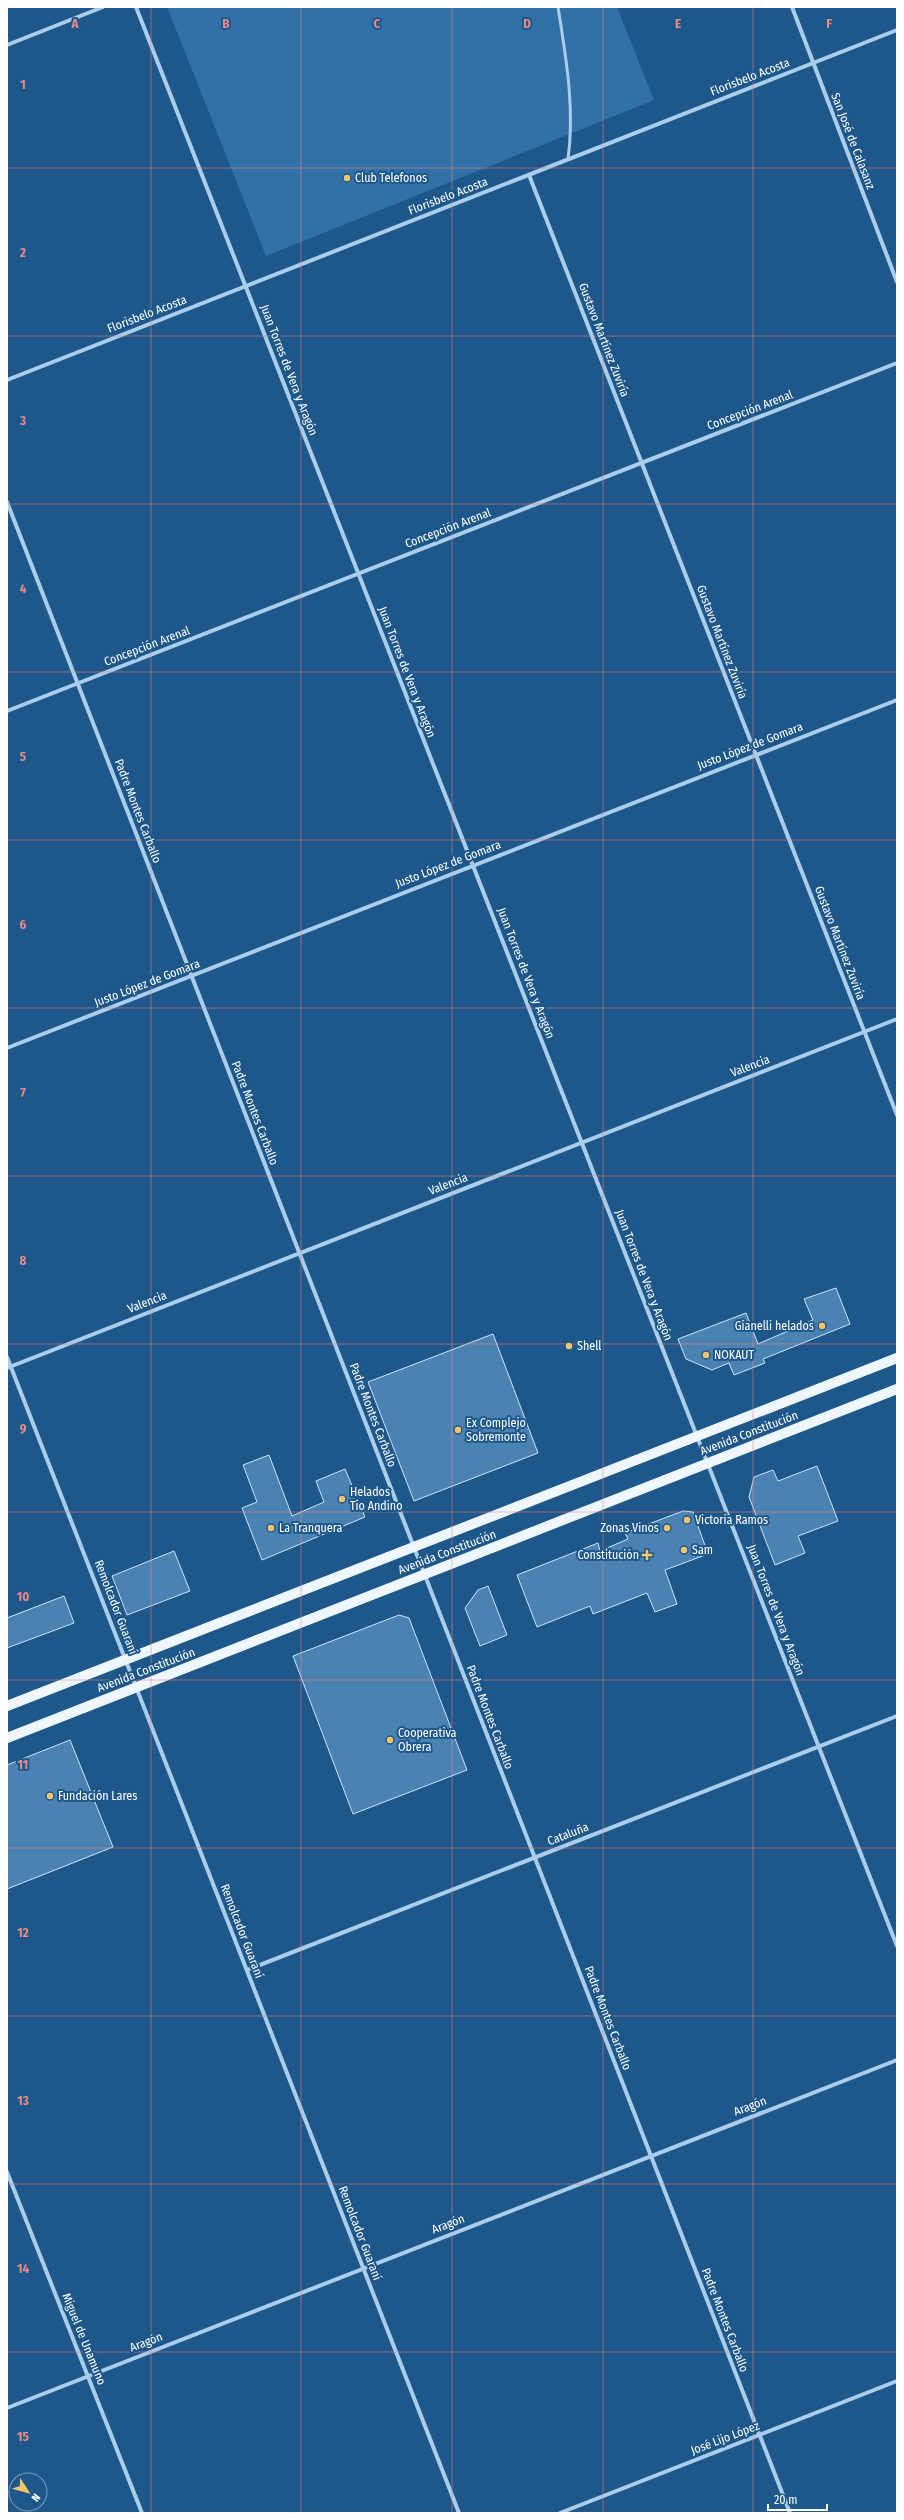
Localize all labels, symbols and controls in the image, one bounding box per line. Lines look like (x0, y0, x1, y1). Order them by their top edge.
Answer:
text: A (70, 16, 79, 31)
text: B (222, 16, 230, 31)
text: C (374, 16, 381, 31)
text: D (523, 16, 531, 31)
text: E (675, 16, 681, 31)
text: F (826, 16, 832, 31)
street label: Florisbelo Acosta (708, 55, 792, 99)
text: 1 (20, 77, 26, 92)
street label: San José de Calasanz (828, 91, 878, 191)
place label: Club Telefonos (355, 171, 427, 185)
marker: Club Telefonos (342, 173, 352, 183)
street label: Florisbelo Acosta (406, 174, 490, 218)
text: 2 (19, 245, 26, 260)
street label: Gustavo Martínez Zuviría (576, 281, 632, 399)
street label: Florisbelo Acosta (105, 292, 189, 336)
street label: Juan Torres de Vera y Aragón (258, 302, 320, 438)
street label: Concepción Arenal (705, 387, 795, 433)
text: 3 (19, 413, 26, 428)
street label: Concepción Arenal (403, 505, 493, 551)
text: 4 (20, 581, 27, 596)
street label: Gustavo Martínez Zuviría (694, 583, 750, 701)
street label: Juan Torres de Vera y Aragón (376, 604, 438, 740)
street label: Concepción Arenal (102, 623, 192, 669)
street label: Justo López de Gomara (695, 719, 805, 773)
text: 5 (20, 749, 26, 764)
street label: Padre Montes Carballo (112, 757, 164, 865)
street label: Justo López de Gomara (393, 837, 503, 891)
street label: Gustavo Martínez Zuviría (812, 884, 868, 1002)
street label: Juan Torres de Vera y Aragón (495, 905, 557, 1041)
text: 6 (20, 917, 27, 932)
street label: Justo López de Gomara (92, 956, 202, 1010)
street label: Valencia (728, 1052, 772, 1080)
street label: Padre Montes Carballo (229, 1059, 281, 1167)
text: 7 (20, 1085, 26, 1100)
street label: Valencia (426, 1170, 470, 1198)
street label: Juan Torres de Vera y Aragón (613, 1207, 675, 1343)
text: 8 (20, 1253, 27, 1268)
street label: Valencia (125, 1288, 169, 1316)
place label: Gianelli helados (735, 1319, 814, 1333)
marker: Gianelli helados (817, 1321, 827, 1331)
place label: Shell (577, 1339, 602, 1353)
marker: Shell (564, 1341, 574, 1351)
place label: NOKAUT (714, 1348, 754, 1362)
marker: NOKAUT (701, 1350, 711, 1360)
street label: Padre Montes Carballo (347, 1361, 399, 1469)
street label: Avenida Constitución (698, 1408, 800, 1458)
place label: Ex Complejo Sobremonte (466, 1416, 526, 1444)
text: 9 (20, 1421, 27, 1436)
marker: Ex Complejo Sobremonte (453, 1425, 463, 1435)
place label: Helados Tío Andino (350, 1485, 402, 1513)
marker: Helados Tío Andino (337, 1494, 347, 1504)
place label: Victoria Ramos (695, 1513, 768, 1527)
marker: Victoria Ramos (682, 1515, 692, 1525)
place label: La Tranquera (279, 1521, 343, 1535)
place label: Zonas Vinos (600, 1521, 659, 1535)
marker: La Tranquera (266, 1523, 276, 1533)
marker: Zonas Vinos (662, 1523, 672, 1533)
street label: Avenida Constitución (396, 1527, 498, 1577)
street label: Juan Torres de Vera y Aragón (745, 1542, 807, 1678)
place label: Sam (692, 1543, 713, 1557)
marker: Sam (679, 1545, 689, 1555)
place label: Constitución (577, 1548, 639, 1562)
marker: Constitución (642, 1550, 652, 1560)
street label: Remolcador Guaraní (92, 1558, 140, 1656)
text: 10 (17, 1589, 29, 1604)
street label: Avenida Constitución (95, 1645, 197, 1695)
street label: Padre Montes Carballo (464, 1663, 516, 1771)
place label: Cooperativa Obrera (398, 1726, 457, 1754)
marker: Cooperativa Obrera (385, 1735, 395, 1745)
text: 11 (18, 1757, 28, 1772)
place label: Fundación Lares (58, 1789, 137, 1803)
marker: Fundación Lares (45, 1791, 55, 1801)
street label: Cataluña (545, 1820, 591, 1848)
street label: Remolcador Guaraní (218, 1882, 266, 1980)
text: 12 (17, 1925, 29, 1940)
street label: Padre Montes Carballo (582, 1964, 634, 2072)
text: 13 (17, 2093, 29, 2108)
street label: Aragón (732, 2093, 768, 2119)
street label: Remolcador Guaraní (336, 2184, 384, 2282)
street label: Aragón (430, 2211, 466, 2237)
text: 14 (17, 2261, 29, 2276)
street label: Padre Montes Carballo (699, 2266, 751, 2374)
street label: Miguel de Unamuno (59, 2291, 109, 2387)
street label: Aragón (128, 2329, 164, 2355)
street label: José Lijo López (689, 2418, 761, 2457)
text: 15 (17, 2429, 29, 2444)
north arrow (8, 2472, 48, 2512)
scale bar (768, 2486, 827, 2512)
text: N (28, 2491, 43, 2504)
text: 20 m (774, 2493, 798, 2507)

